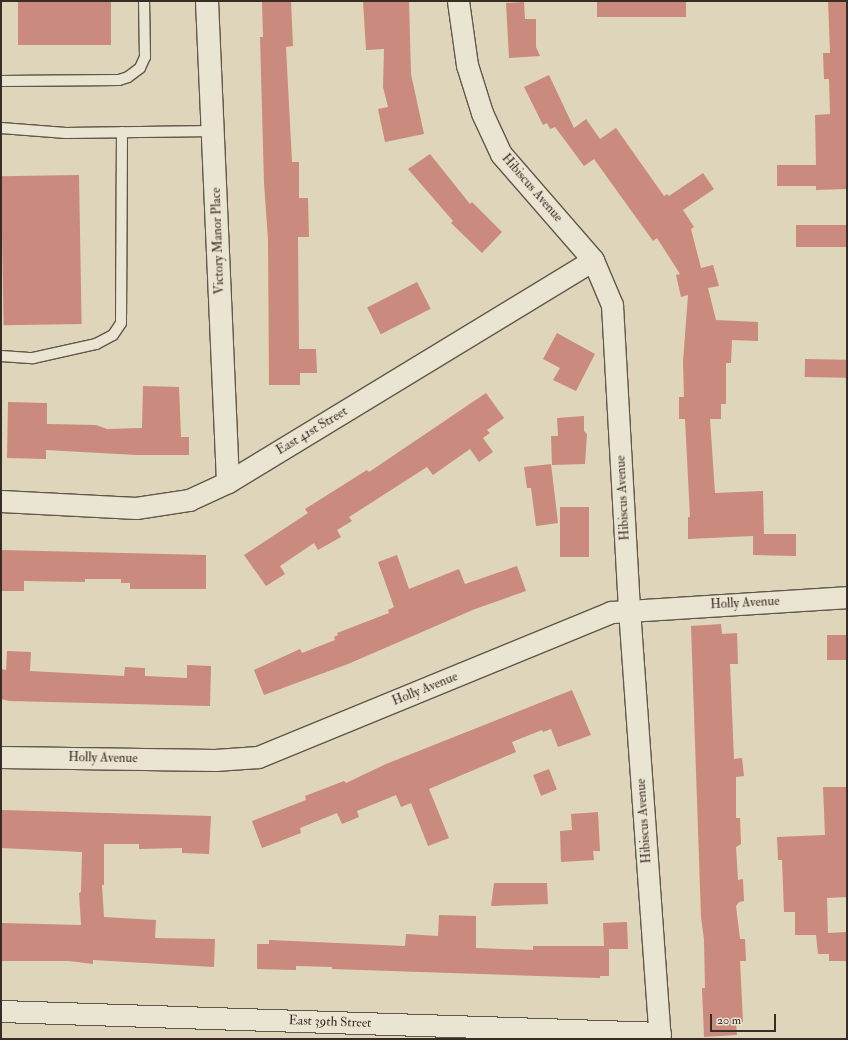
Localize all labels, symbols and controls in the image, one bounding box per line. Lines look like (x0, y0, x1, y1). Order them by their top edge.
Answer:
street label: Hibiscus Avenue (498, 151, 566, 225)
street label: Victory Manor Place (208, 187, 228, 295)
street label: East 41st Street (273, 404, 351, 458)
street label: Hibiscus Avenue (613, 455, 633, 541)
street label: Holly Avenue (710, 593, 780, 613)
street label: Holly Avenue (390, 669, 460, 709)
street label: Holly Avenue (68, 750, 138, 766)
street label: Hibiscus Avenue (633, 778, 655, 864)
scale bar (712, 1006, 778, 1032)
street label: East 39th Street (288, 1013, 372, 1031)
text: 20 m (717, 1013, 741, 1028)

